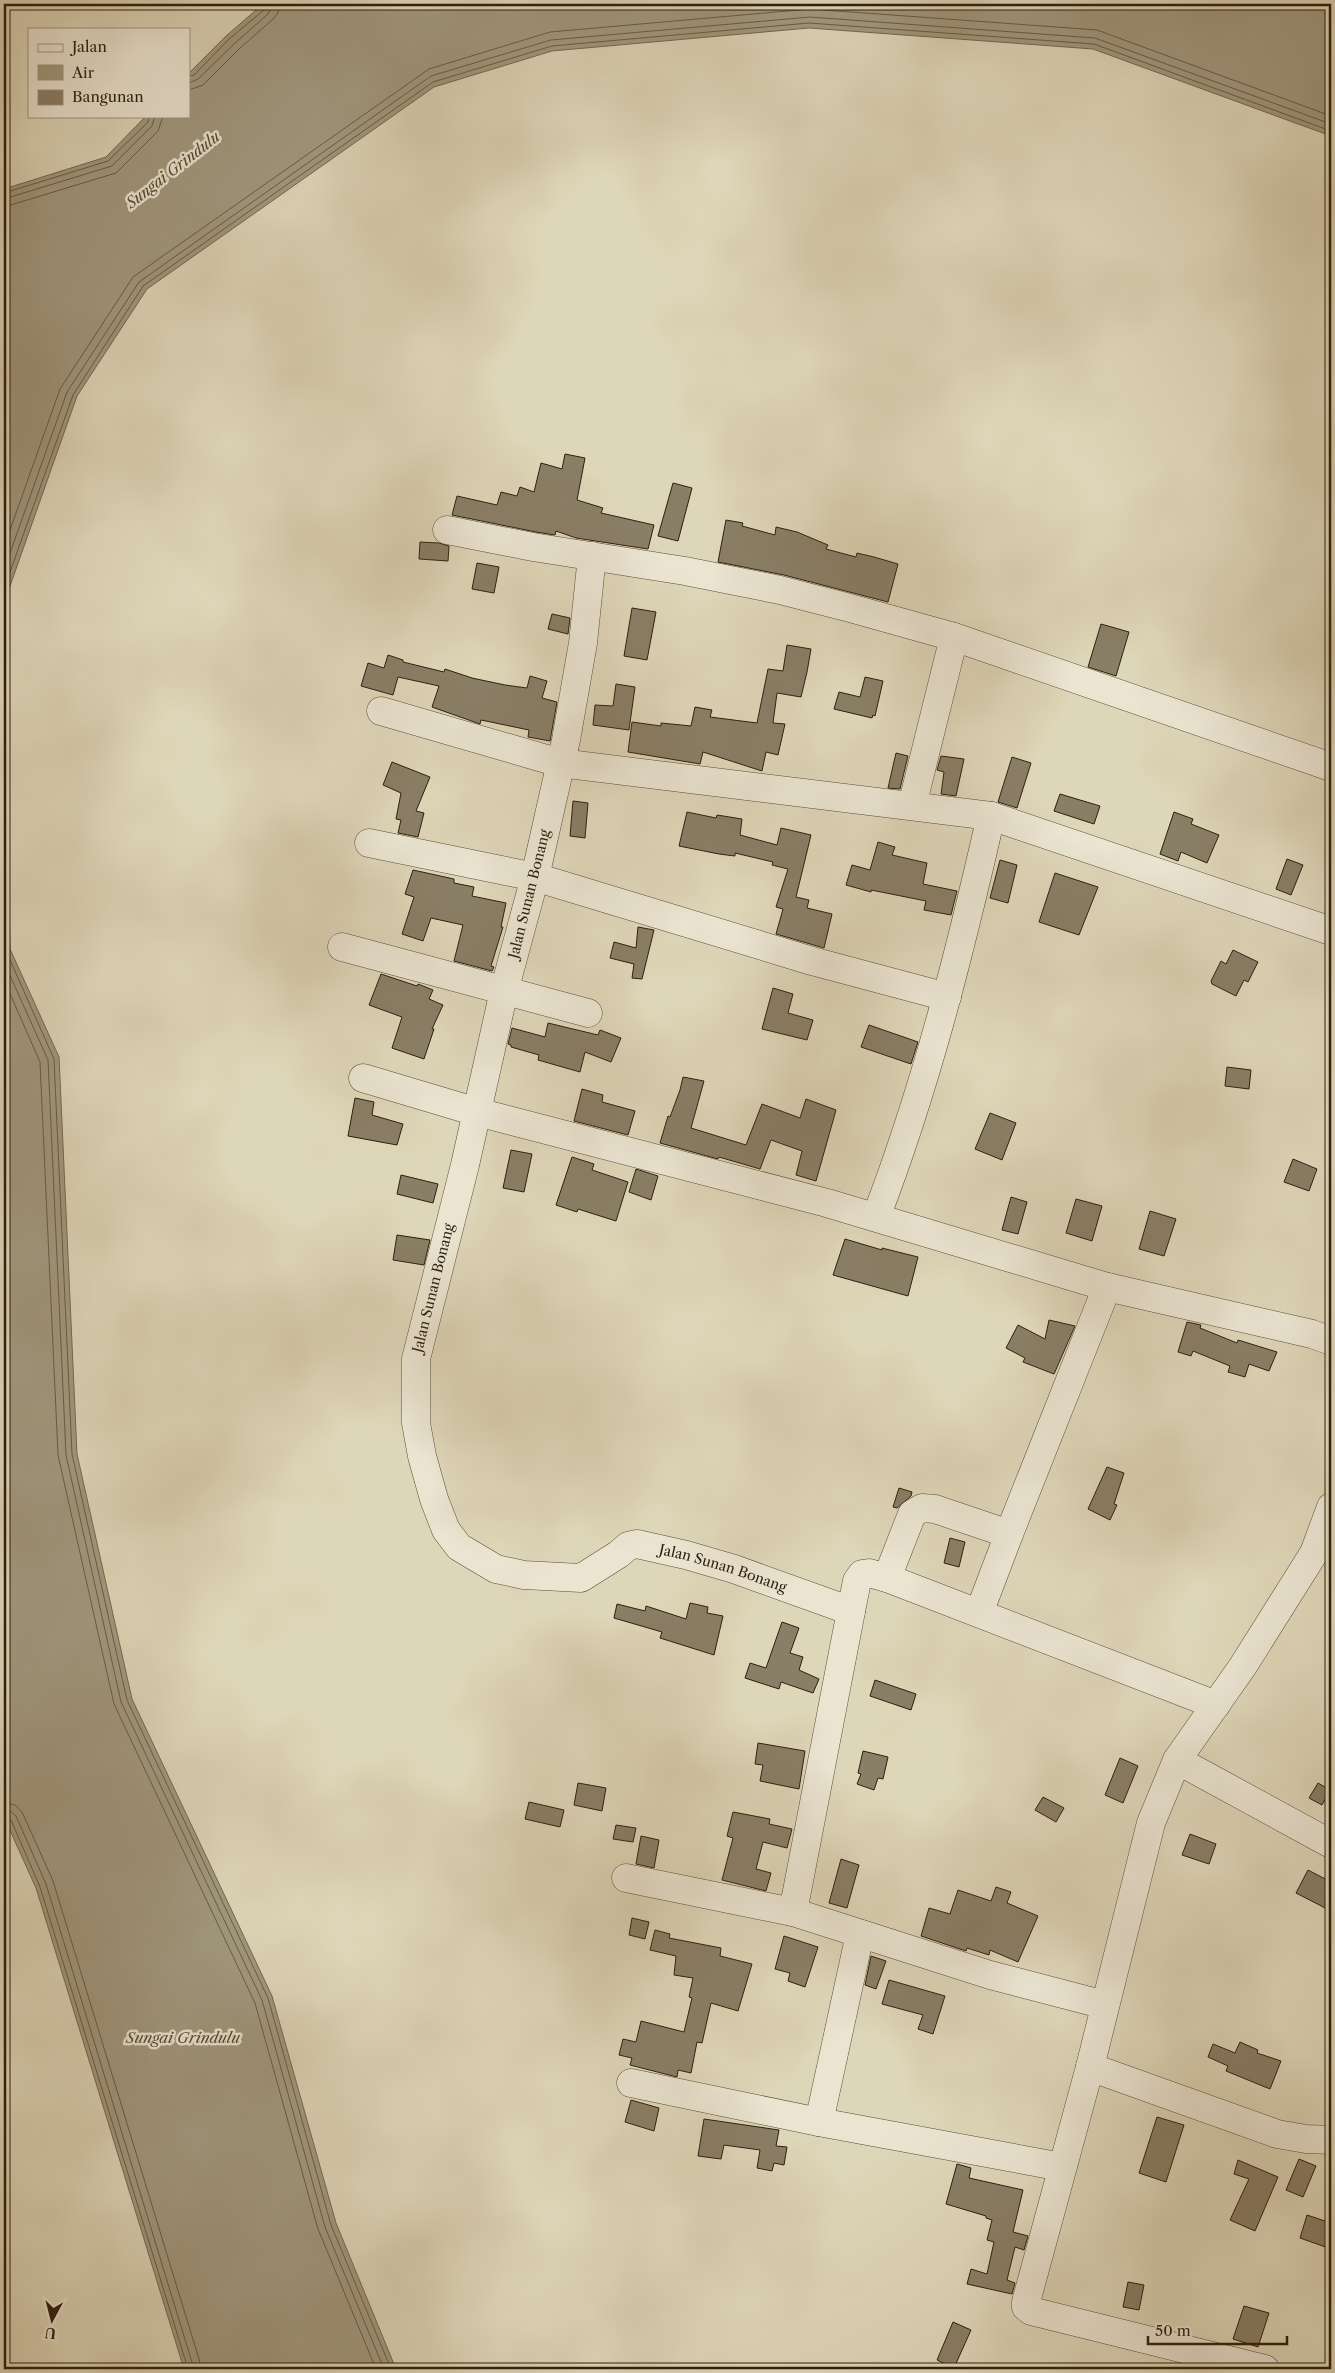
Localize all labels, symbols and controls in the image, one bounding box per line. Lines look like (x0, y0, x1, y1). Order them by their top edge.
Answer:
legend (28, 28, 190, 118)
text: Jalan (70, 37, 107, 56)
text: Air (71, 63, 95, 82)
text: Bangunan (72, 87, 144, 106)
water label: Sungai Grindulu (121, 127, 224, 213)
street label: Jalan Sunan Bonang (504, 827, 554, 962)
street label: Jalan Sunan Bonang (408, 1221, 458, 1356)
street label: Jalan Sunan Bonang (655, 1540, 790, 1596)
water label: Sungai Grindulu (125, 2028, 240, 2047)
north arrow (28, 2296, 78, 2346)
scale bar (1148, 2313, 1286, 2345)
text: 50 m (1155, 2321, 1191, 2340)
text: U (43, 2323, 57, 2343)

